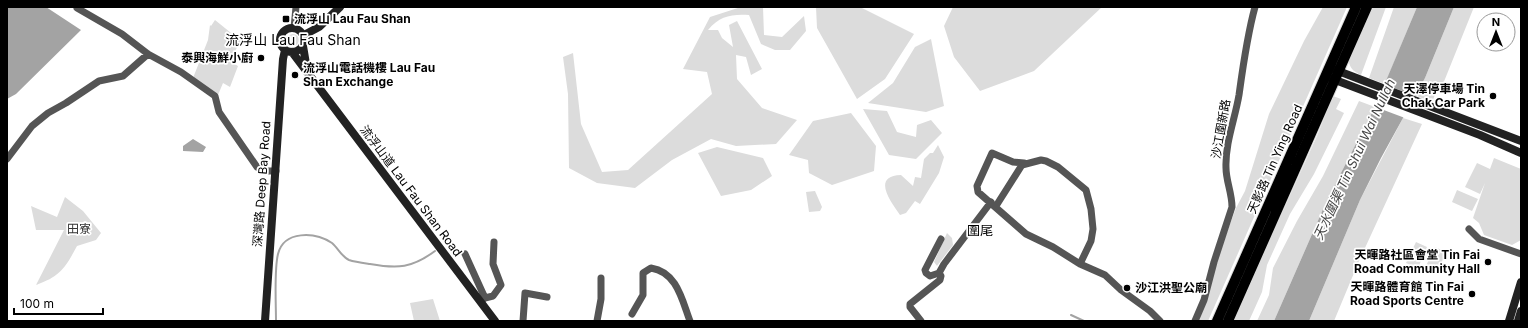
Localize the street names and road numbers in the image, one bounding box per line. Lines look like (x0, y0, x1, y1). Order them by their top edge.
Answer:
street label: 沙江圍新路 (1208, 98, 1233, 160)
street label: 天影路 Tin Ying Road (1244, 102, 1305, 216)
street label: 深灣路 Deep Bay Road (250, 120, 273, 247)
street label: 流浮山道 Lau Fau Shan Road (357, 122, 466, 259)

